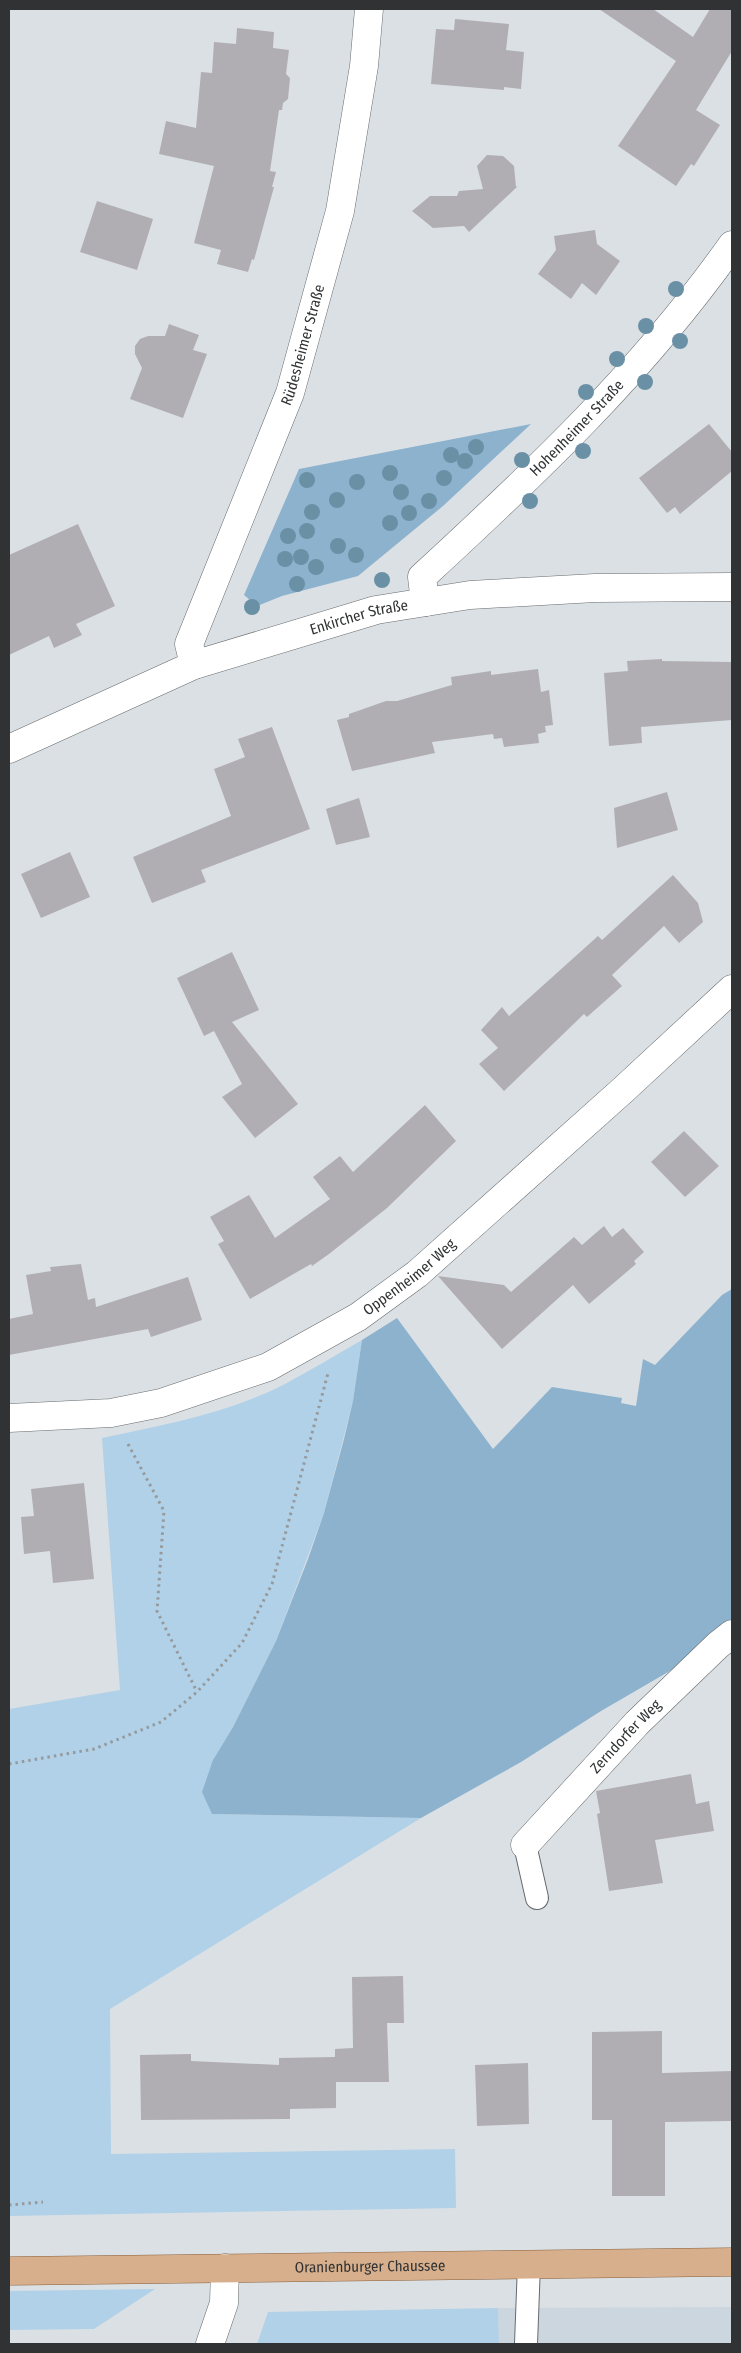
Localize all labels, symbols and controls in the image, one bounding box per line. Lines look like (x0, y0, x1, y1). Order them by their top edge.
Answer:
street label: Rüdesheimer Straße (277, 282, 328, 408)
street label: Hohenheimer Straße (526, 376, 627, 480)
street label: Enkircher Straße (308, 596, 409, 639)
street label: Oppenheimer Weg (360, 1235, 459, 1319)
street label: Zerndorfer Weg (586, 1696, 665, 1777)
street label: Oranienburger Chaussee (295, 2257, 445, 2276)

